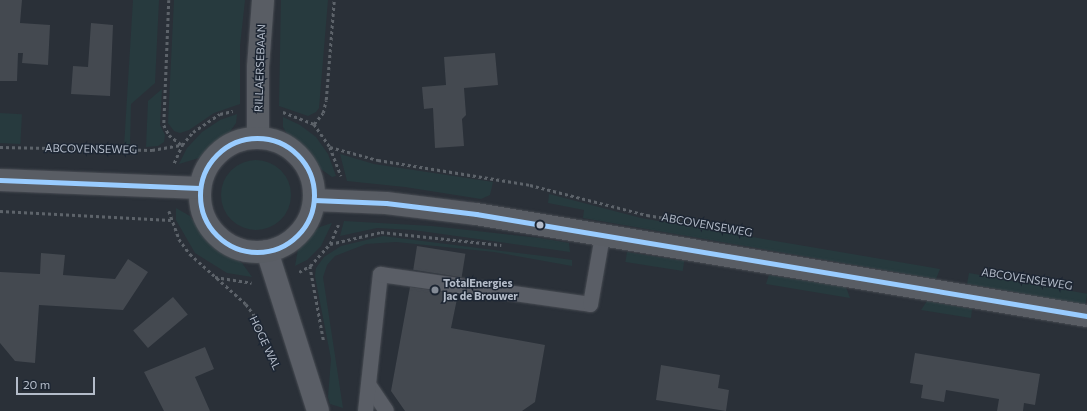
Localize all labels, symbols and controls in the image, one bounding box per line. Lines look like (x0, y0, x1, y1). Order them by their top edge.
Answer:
street label: RILLAERSEBAAN (252, 24, 268, 112)
street label: ABCOVENSEWEG (45, 142, 137, 156)
street label: ABCOVENSEWEG (660, 211, 754, 239)
unlabelled marker (535, 220, 545, 230)
street label: ABCOVENSEWEG (980, 265, 1074, 293)
place label: TotalEnergies Jac de Brouwer (443, 277, 518, 303)
marker: TotalEnergies Jac de Brouwer (430, 285, 440, 295)
street label: HOGE WAL (247, 314, 283, 372)
scale bar (18, 369, 97, 395)
text: 20 m (23, 377, 50, 391)

